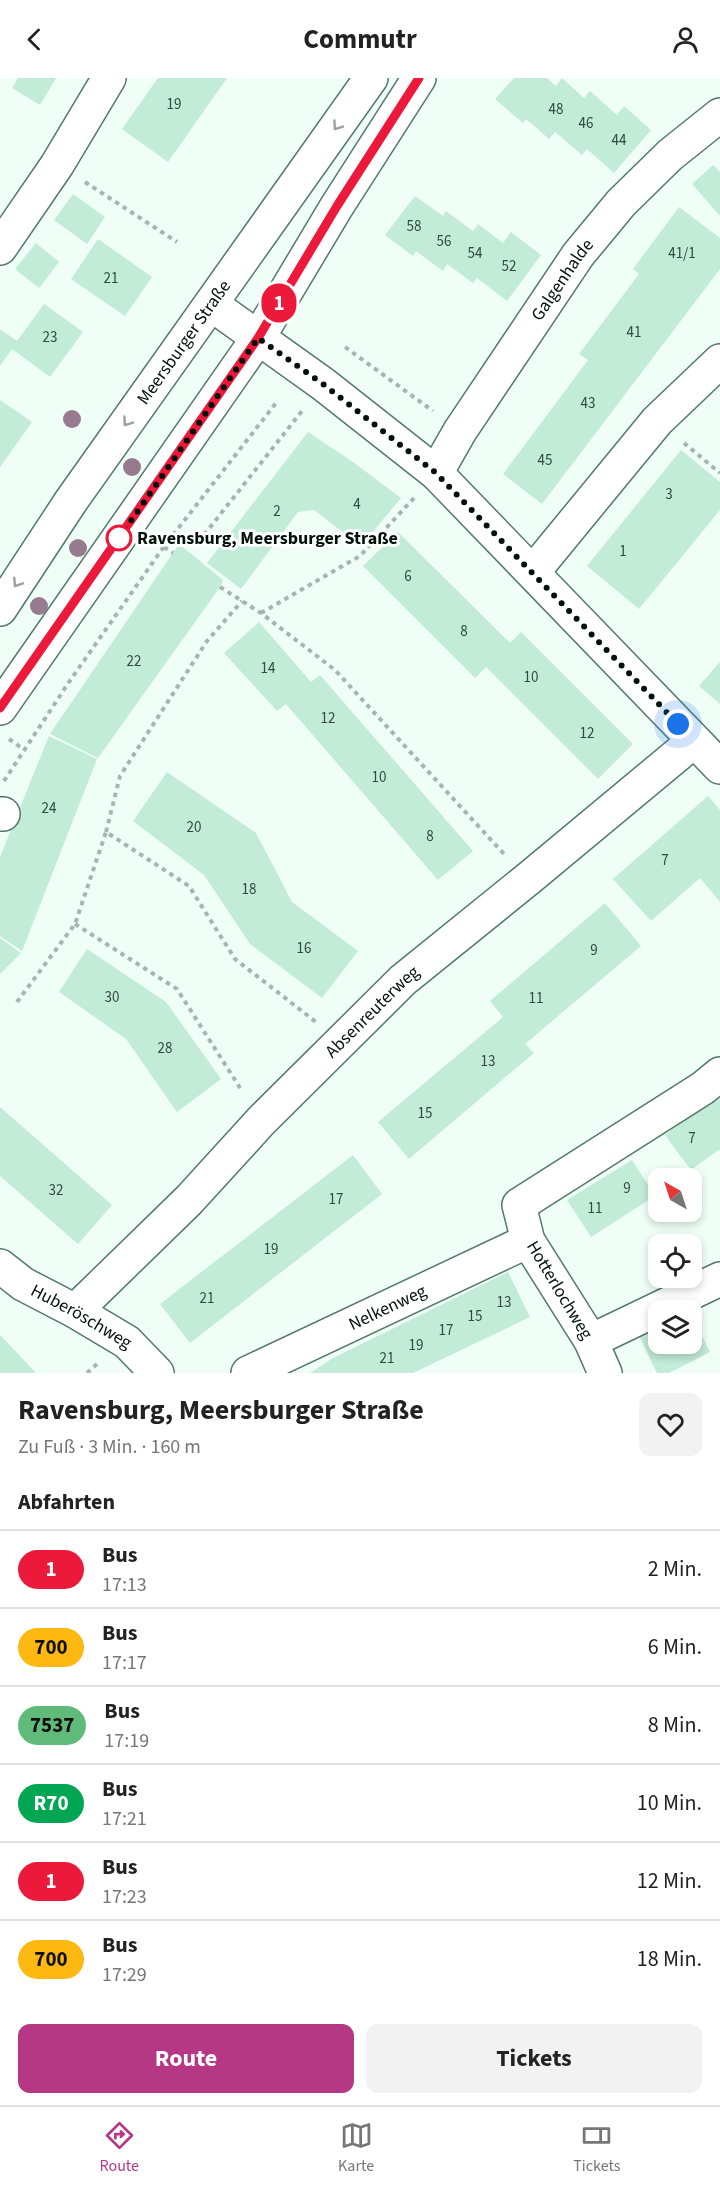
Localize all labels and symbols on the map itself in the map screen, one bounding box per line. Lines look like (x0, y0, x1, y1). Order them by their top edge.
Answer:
house number: 19 (167, 94, 181, 115)
house number: 48 (549, 99, 563, 120)
house number: 46 (579, 113, 593, 134)
one-way arrow (333, 119, 344, 130)
house number: 44 (612, 130, 627, 151)
house number: 58 (407, 216, 421, 237)
house number: 56 (437, 231, 451, 252)
street label: Galgenhalde (525, 233, 600, 326)
house number: 54 (468, 243, 483, 264)
house number: 41/1 (668, 243, 696, 264)
house number: 52 (502, 256, 516, 277)
house number: 21 (104, 268, 118, 289)
street label: Meersburger Straße (131, 275, 237, 410)
line badge: 1 (260, 284, 298, 322)
house number: 41 (627, 322, 641, 343)
house number: 23 (43, 327, 57, 348)
house number: 43 (581, 393, 595, 414)
one-way arrow (123, 415, 134, 426)
house number: 45 (538, 450, 552, 471)
house number: 3 (665, 484, 673, 505)
house number: 4 (353, 494, 361, 515)
house number: 2 (273, 501, 281, 522)
marker: Ravensburg, Meersburger Straße (106, 525, 132, 551)
place label: Ravensburg, Meersburger Straße (137, 526, 398, 551)
house number: 1 (619, 541, 627, 562)
house number: 6 (404, 566, 412, 587)
one-way arrow (13, 576, 24, 587)
house number: 8 (460, 621, 468, 642)
house number: 22 (127, 651, 141, 672)
house number: 14 (261, 658, 276, 679)
house number: 10 (524, 667, 538, 688)
house number: 12 (321, 708, 335, 729)
your location (663, 709, 693, 739)
house number: 12 (580, 723, 594, 744)
house number: 10 (372, 767, 386, 788)
house number: 24 (42, 798, 57, 819)
house number: 20 (187, 817, 201, 838)
house number: 8 (426, 826, 434, 847)
house number: 7 (661, 850, 669, 871)
house number: 18 (242, 879, 256, 900)
house number: 16 (297, 938, 311, 959)
house number: 9 (590, 940, 598, 961)
street label: Absenreuterweg (320, 960, 425, 1064)
house number: 30 (105, 987, 119, 1008)
house number: 11 (529, 988, 543, 1009)
house number: 28 (158, 1038, 172, 1059)
house number: 13 (481, 1051, 495, 1072)
house number: 15 (418, 1103, 432, 1124)
house number: 7 (688, 1128, 696, 1149)
north arrow (648, 1168, 702, 1222)
house number: 9 (623, 1178, 631, 1199)
house number: 32 (49, 1180, 63, 1201)
house number: 17 (329, 1189, 343, 1210)
house number: 11 (588, 1198, 602, 1219)
street label: Hotterlochweg (520, 1236, 599, 1344)
house number: 19 (264, 1239, 278, 1260)
street label: Huberöschweg (26, 1278, 137, 1355)
street label: Nelkenweg (345, 1279, 431, 1337)
house number: 21 (200, 1288, 214, 1309)
house number: 13 (497, 1292, 511, 1313)
house number: 15 (468, 1306, 482, 1327)
house number: 17 (439, 1320, 453, 1341)
house number: 19 (409, 1335, 423, 1356)
house number: 21 (380, 1348, 394, 1369)

